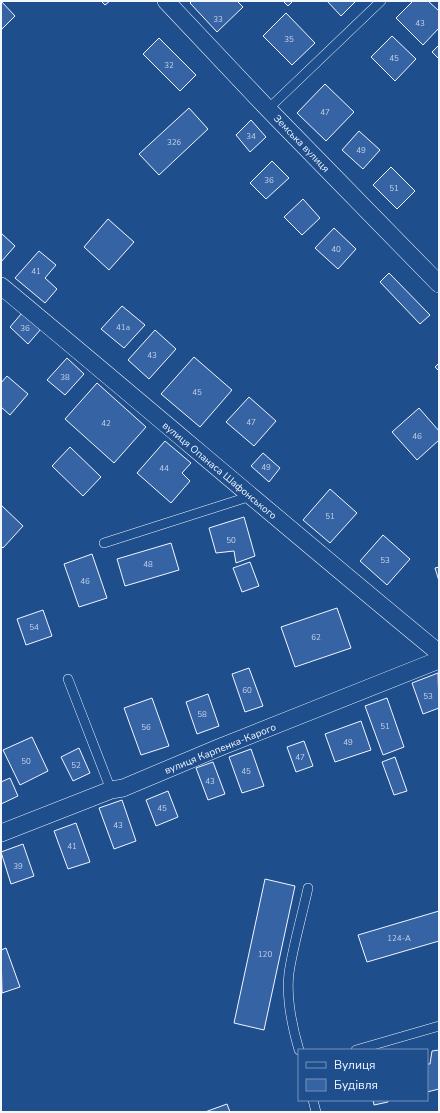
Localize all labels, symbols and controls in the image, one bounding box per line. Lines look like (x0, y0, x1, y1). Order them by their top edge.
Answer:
house number: 33 (213, 14, 223, 25)
house number: 43 (415, 18, 425, 29)
house number: 35 (284, 34, 294, 45)
house number: 45 (389, 53, 399, 64)
house number: 32 (164, 60, 174, 71)
house number: 47 (320, 107, 330, 118)
street label: Земська вулиця (270, 112, 332, 176)
house number: 34 (246, 131, 256, 142)
house number: 32б (167, 137, 182, 148)
house number: 49 (356, 145, 366, 156)
house number: 36 (264, 175, 274, 186)
house number: 51 (389, 183, 399, 194)
house number: 40 (331, 244, 341, 255)
house number: 41 (31, 266, 41, 277)
house number: 41а (116, 322, 130, 333)
house number: 36 (20, 323, 30, 334)
house number: 43 (147, 350, 157, 361)
house number: 38 (60, 372, 70, 383)
house number: 45 (192, 387, 202, 398)
house number: 47 (246, 417, 256, 428)
house number: 42 (101, 418, 111, 429)
street label: вулиця Опанаса Шафонського (159, 419, 280, 523)
house number: 46 (412, 431, 422, 442)
house number: 49 (261, 462, 271, 473)
house number: 44 (159, 463, 169, 474)
house number: 51 (325, 511, 335, 522)
house number: 50 (226, 535, 236, 546)
house number: 53 (380, 555, 390, 566)
house number: 48 (143, 559, 153, 570)
house number: 46 (80, 576, 90, 587)
house number: 54 (29, 622, 39, 633)
house number: 62 (311, 632, 321, 643)
house number: 60 (242, 685, 252, 696)
house number: 53 (423, 691, 433, 702)
house number: 58 (197, 709, 207, 720)
street label: вулиця Карпенка-Карого (163, 720, 279, 778)
house number: 51 (380, 721, 390, 732)
house number: 56 (141, 722, 151, 733)
house number: 49 (343, 737, 353, 748)
house number: 47 (295, 752, 305, 763)
house number: 50 (21, 756, 31, 767)
house number: 52 (71, 760, 81, 771)
house number: 45 (241, 766, 251, 777)
house number: 43 (205, 776, 215, 787)
house number: 45 (157, 803, 167, 814)
house number: 43 (113, 820, 123, 831)
house number: 41 (67, 841, 77, 852)
house number: 39 (13, 861, 23, 872)
house number: 124-А (387, 933, 411, 944)
house number: 120 (258, 949, 272, 960)
legend (298, 1049, 428, 1101)
text: Вулиця (334, 1057, 376, 1073)
text: Будівля (334, 1077, 378, 1093)

